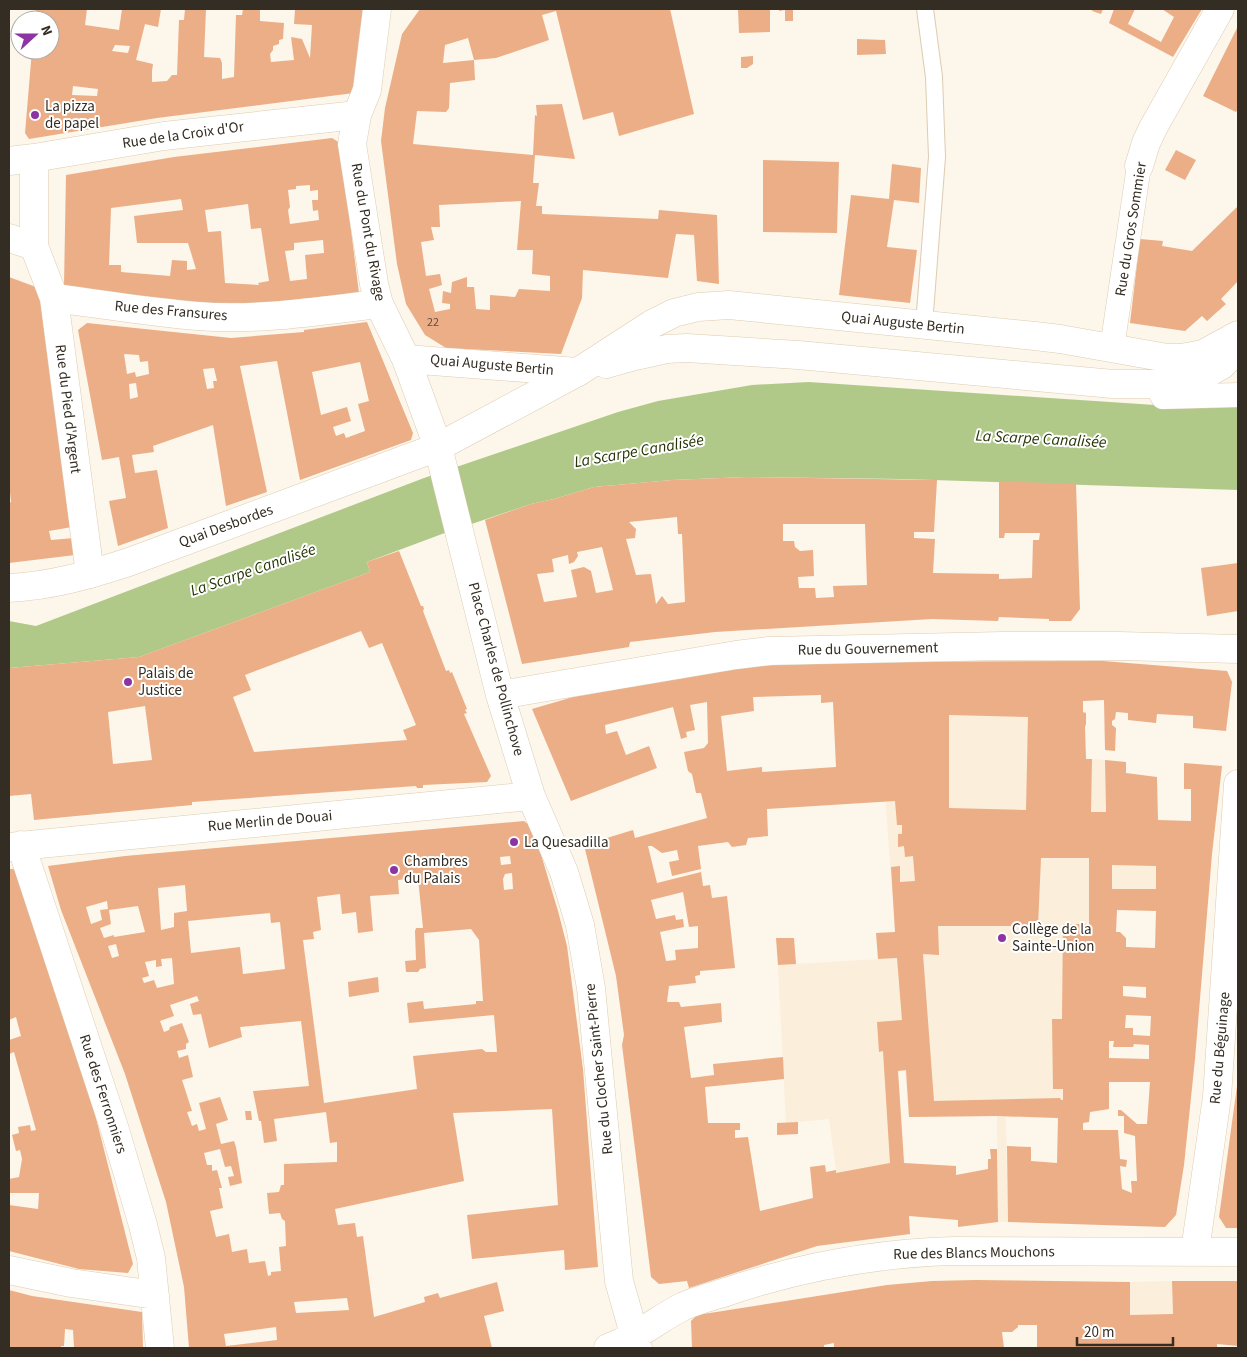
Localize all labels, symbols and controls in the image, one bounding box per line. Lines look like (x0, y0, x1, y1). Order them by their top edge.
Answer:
north arrow (10, 10, 60, 60)
text: N (35, 23, 57, 39)
place label: La pizza de papel (45, 96, 99, 134)
marker: La pizza de papel (29, 109, 41, 121)
street label: Rue de la Croix d'Or (121, 116, 246, 154)
street label: Rue du Gros Sommier (1110, 160, 1152, 298)
street label: Rue du Pont du Rivage (346, 161, 390, 303)
street label: Rue des Fransures (114, 296, 228, 326)
street label: Quai Auguste Bertin (840, 306, 966, 340)
house number: 22 (427, 314, 439, 331)
street label: Rue du Pied d'Argent (50, 343, 86, 475)
street label: Quai Auguste Bertin (429, 349, 555, 381)
water label: La Scarpe Canalisée (975, 425, 1107, 453)
water label: La Scarpe Canalisée (572, 429, 706, 473)
street label: Quai Desbordes (176, 499, 276, 553)
water label: La Scarpe Canalisée (187, 538, 319, 602)
street label: Place Charles de Pollinchove (463, 580, 529, 758)
street label: Rue du Gouvernement (798, 637, 938, 661)
place label: Palais de Justice (138, 663, 194, 701)
marker: Palais de Justice (122, 676, 134, 688)
street label: Rue Merlin de Douai (207, 805, 333, 837)
place label: La Quesadilla (524, 832, 608, 853)
marker: La Quesadilla (508, 836, 520, 848)
place label: Chambres du Palais (404, 851, 468, 889)
marker: Chambres du Palais (388, 864, 400, 876)
place label: Collège de la Sainte-Union (1012, 919, 1095, 957)
marker: Collège de la Sainte-Union (996, 932, 1008, 944)
street label: Rue du Clocher Saint-Pierre (580, 982, 618, 1156)
street label: Rue du Béguinage (1205, 991, 1235, 1105)
street label: Rue des Ferronniers (74, 1032, 132, 1156)
street label: Rue des Blancs Mouchons (893, 1241, 1055, 1265)
scale bar (1077, 1314, 1173, 1346)
text: 20 m (1084, 1322, 1114, 1343)

